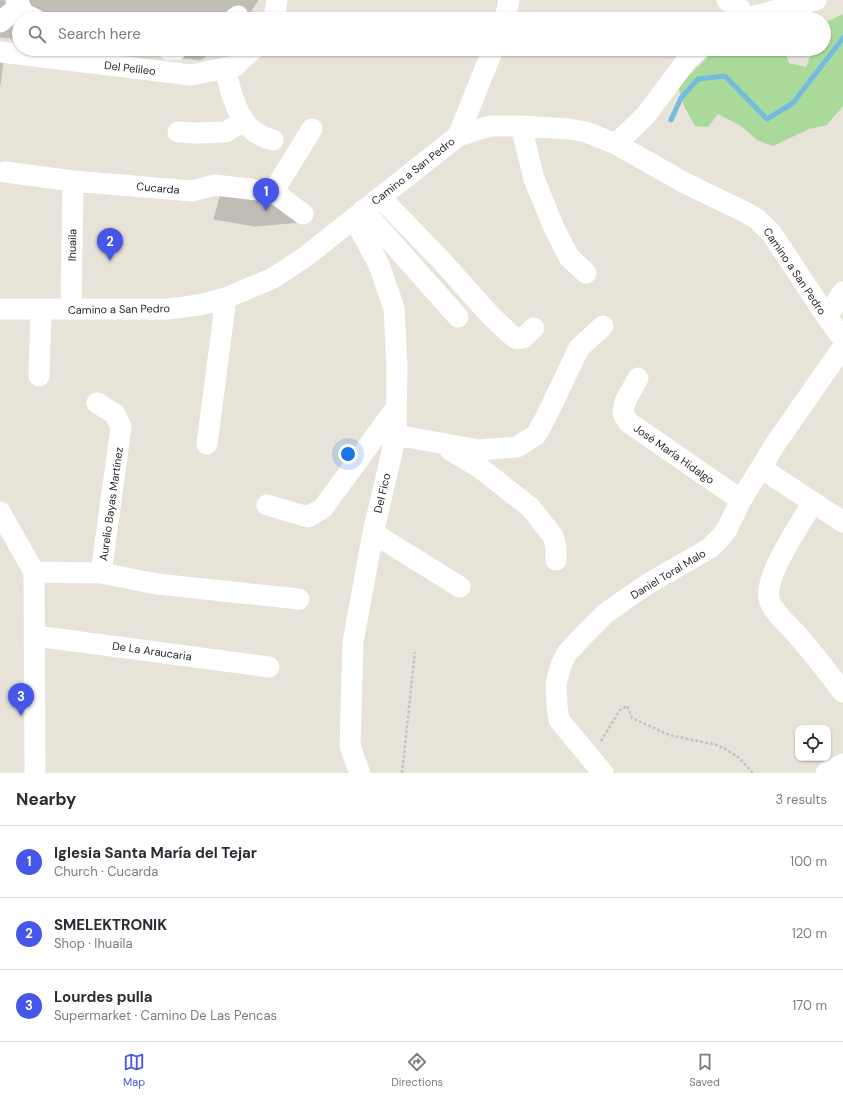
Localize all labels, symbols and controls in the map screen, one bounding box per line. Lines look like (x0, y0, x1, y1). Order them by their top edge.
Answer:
search box (12, 12, 831, 56)
icon: search (26, 23, 48, 45)
text: Search here (58, 24, 141, 44)
street label: Del Pelileo (103, 58, 157, 78)
street label: Camino a San Pedro (368, 134, 458, 208)
pin: 1 (253, 178, 279, 211)
street label: Cucarda (136, 179, 180, 197)
street label: Camino a San Pedro (761, 225, 829, 317)
pin: 2 (97, 228, 123, 261)
street label: Ihuaila (65, 229, 79, 261)
street label: Camino a San Pedro (68, 301, 170, 317)
street label: José María Hidalgo (631, 421, 717, 487)
your location (338, 444, 358, 464)
street label: Aurelio Bayas Martínez (96, 446, 126, 562)
street label: Del Fico (371, 472, 393, 514)
street label: Daniel Toral Malo (628, 546, 708, 602)
street label: De La Araucaria (111, 638, 193, 664)
pin: 3 (8, 683, 34, 716)
map controls (795, 725, 831, 761)
button: locate (795, 725, 831, 761)
text: Nearby (16, 788, 76, 810)
text: 3 results (775, 791, 827, 808)
text: Iglesia Santa María del Tejar (54, 843, 257, 863)
text: 1 (27, 853, 31, 870)
text: 100 m (790, 853, 827, 870)
text: Church · Cucarda (54, 863, 158, 880)
text: SMELEKTRONIK (54, 915, 167, 935)
text: 2 (25, 925, 33, 942)
text: 120 m (792, 925, 827, 942)
text: Shop · Ihuaila (54, 935, 132, 952)
text: Lourdes pulla (54, 987, 153, 1007)
text: 3 (25, 997, 33, 1014)
text: 170 m (792, 997, 827, 1014)
text: Supermarket · Camino De Las Pencas (54, 1007, 277, 1024)
tab: Map (123, 1051, 145, 1089)
tab: Directions (391, 1051, 443, 1089)
tab: Saved (689, 1051, 720, 1089)

